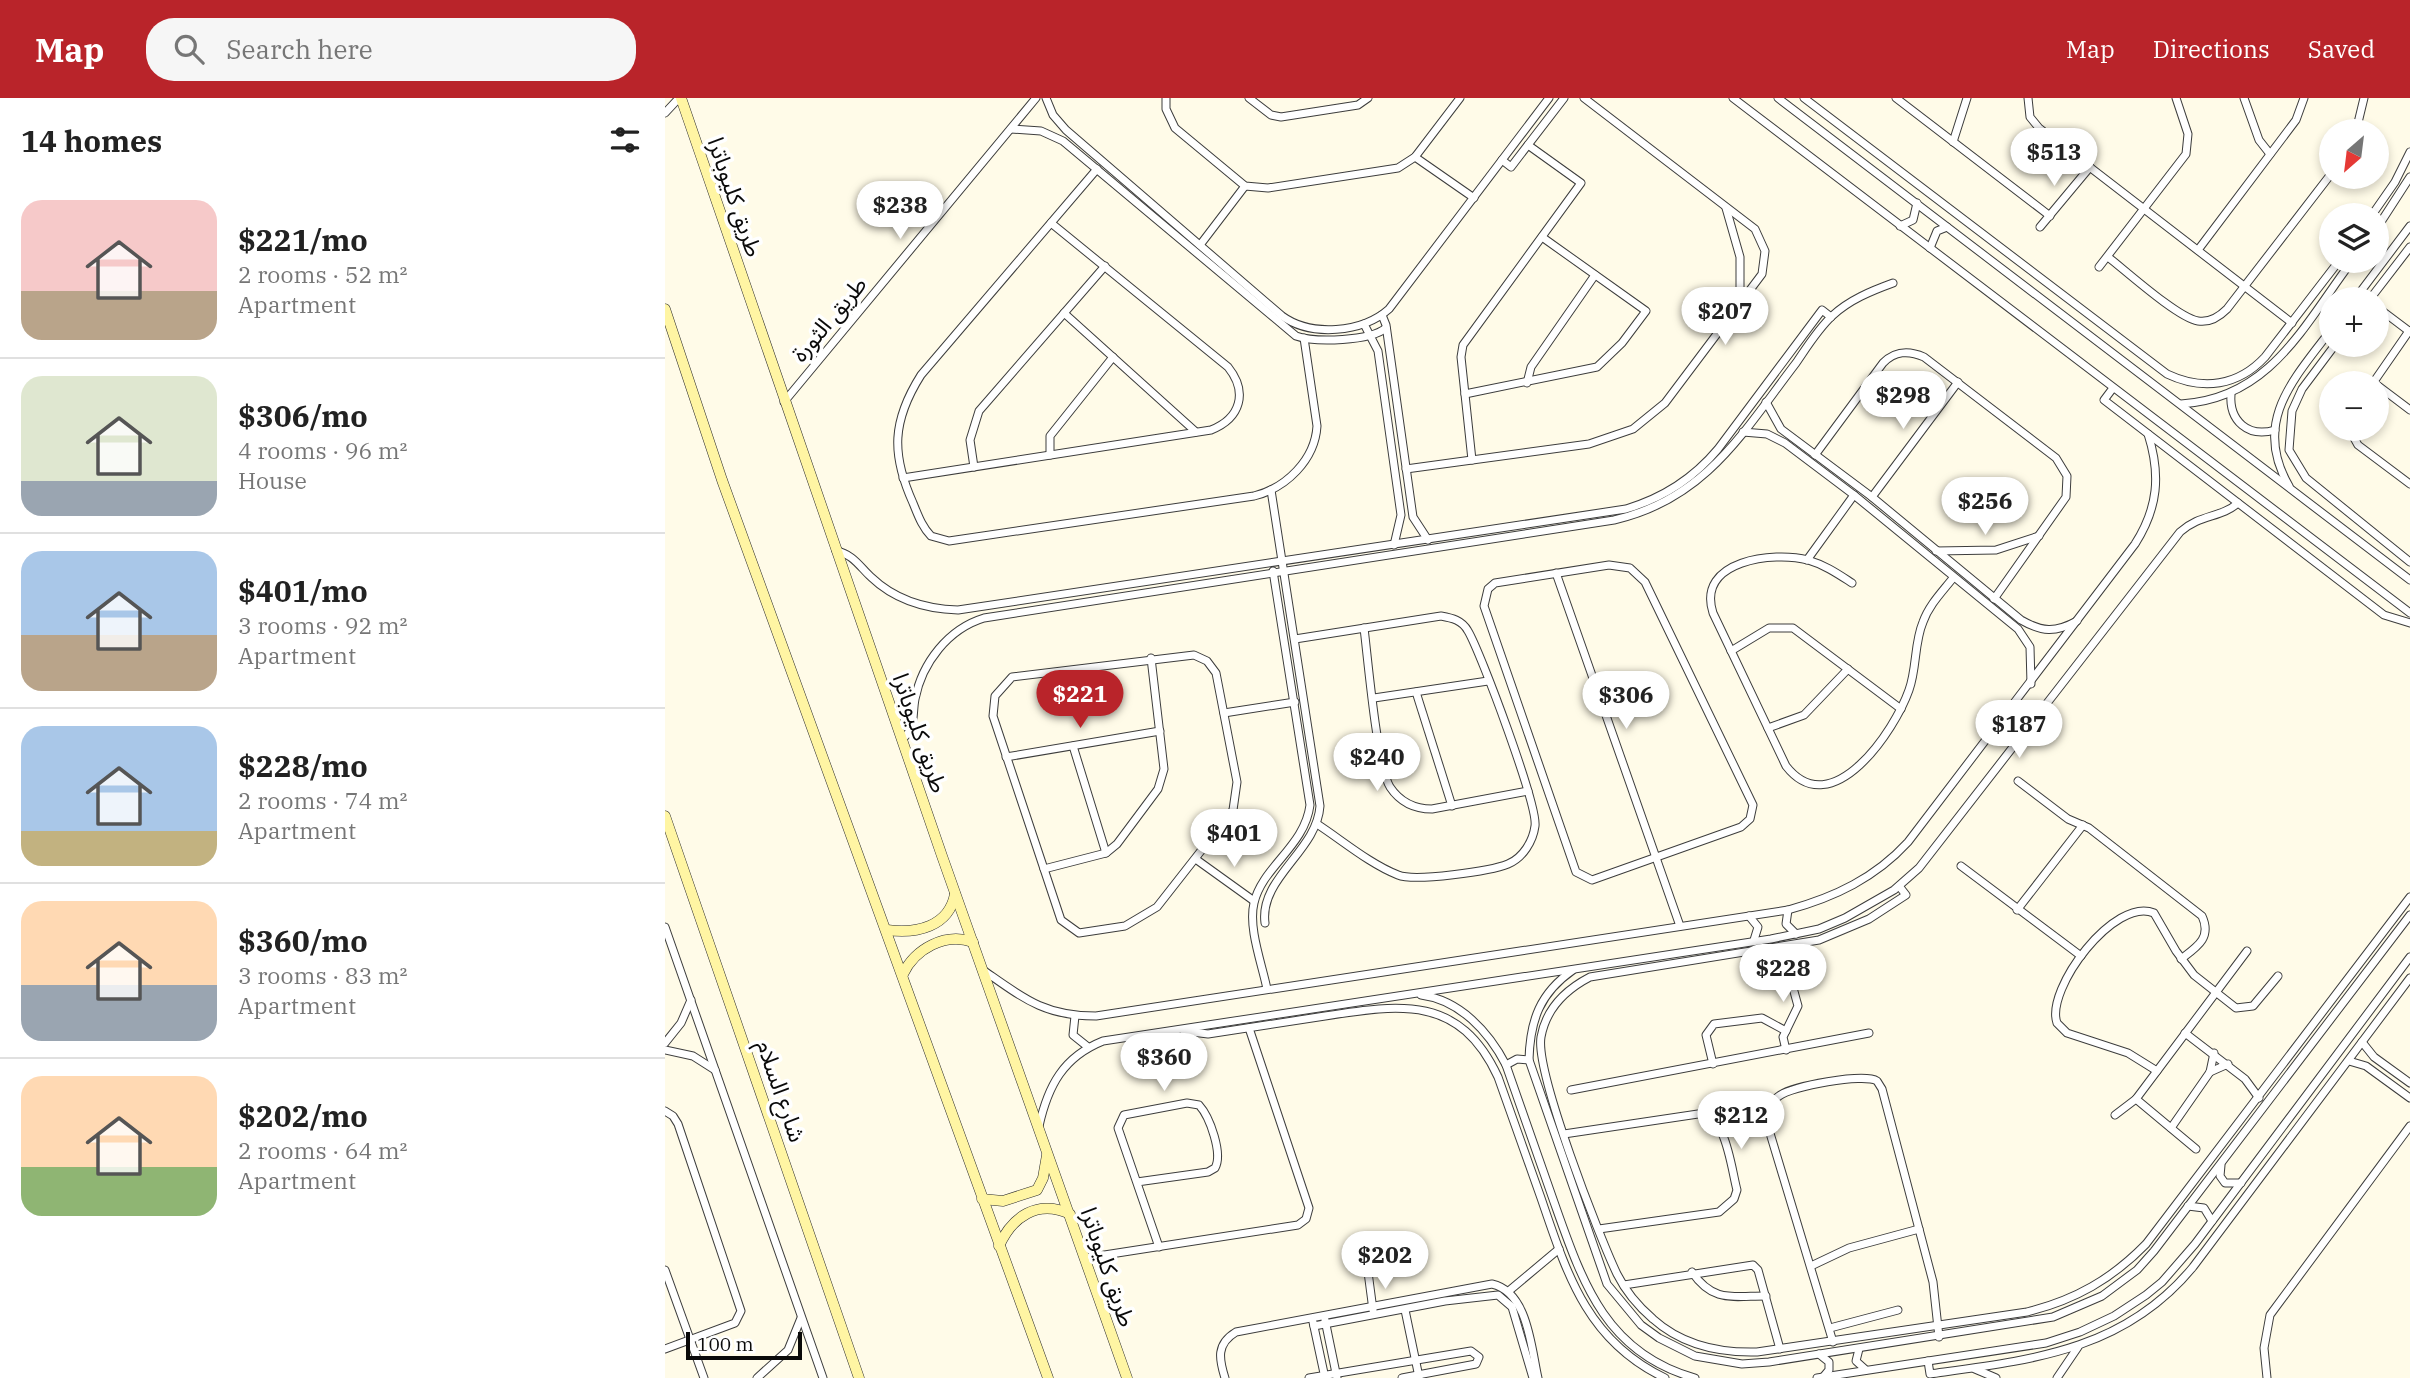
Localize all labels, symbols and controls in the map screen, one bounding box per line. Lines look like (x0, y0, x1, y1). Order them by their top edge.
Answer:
search box (146, 18, 636, 81)
text: Map (35, 28, 104, 71)
icon: search (170, 30, 208, 68)
text: Search here (226, 32, 373, 66)
text: Map (2066, 33, 2115, 65)
text: Directions (2153, 33, 2270, 65)
text: Saved (2308, 33, 2375, 65)
north arrow (2319, 119, 2389, 189)
map controls (2319, 119, 2389, 441)
text: 14 homes (21, 121, 162, 160)
icon: filters (606, 121, 644, 159)
pin: $513 (2013, 129, 2095, 188)
street label: طريق كليوباترا (702, 133, 770, 260)
text: $513 (2026, 136, 2082, 166)
pin: $238 (859, 181, 941, 241)
text: $238 (872, 189, 928, 219)
button: layers (2319, 203, 2389, 273)
text: $221/mo (238, 220, 368, 259)
icon: home (77, 228, 161, 312)
text: 2 rooms · 52 m² (238, 259, 408, 289)
street label: طريق الثورة (784, 269, 873, 367)
button: + (2319, 287, 2389, 357)
pin: $207 (1684, 288, 1766, 347)
text: Apartment (238, 289, 356, 319)
text: $207 (1697, 295, 1753, 325)
button: − (2319, 371, 2389, 441)
pin: $298 (1862, 372, 1944, 431)
text: $298 (1875, 379, 1931, 409)
text: $306/mo (238, 396, 368, 435)
icon: home (77, 404, 161, 488)
text: 4 rooms · 96 m² (238, 435, 408, 465)
text: House (238, 465, 307, 495)
pin: $256 (1944, 478, 2026, 537)
text: $256 (1957, 485, 2013, 515)
text: $401/mo (238, 571, 368, 610)
icon: home (77, 579, 161, 663)
text: 3 rooms · 92 m² (238, 610, 408, 640)
text: Apartment (238, 640, 356, 670)
street label: طريق كليوباترا (887, 669, 955, 796)
pin: $221 (1039, 670, 1121, 730)
pin: $306 (1585, 672, 1667, 731)
text: $221 (1052, 678, 1108, 708)
text: $306 (1598, 679, 1654, 709)
pin: $187 (1978, 700, 2060, 760)
text: $187 (1991, 708, 2047, 738)
pin: $240 (1336, 734, 1418, 793)
text: $240 (1349, 741, 1405, 771)
text: $228/mo (238, 746, 368, 785)
icon: home (77, 754, 161, 838)
text: 2 rooms · 74 m² (238, 785, 408, 815)
pin: $401 (1193, 810, 1275, 869)
text: Apartment (238, 815, 356, 845)
text: $401 (1206, 817, 1262, 847)
text: $360/mo (238, 921, 368, 960)
icon: home (77, 929, 161, 1013)
pin: $228 (1742, 944, 1824, 1004)
text: $228 (1755, 952, 1811, 982)
text: 3 rooms · 83 m² (238, 960, 408, 990)
text: Apartment (238, 990, 356, 1020)
pin: $360 (1123, 1034, 1205, 1093)
street label: شارع السلام (747, 1036, 813, 1147)
text: $360 (1136, 1041, 1192, 1071)
pin: $212 (1700, 1091, 1782, 1151)
text: $202/mo (238, 1096, 368, 1135)
text: $212 (1713, 1099, 1769, 1129)
icon: home (77, 1104, 161, 1188)
text: 2 rooms · 64 m² (238, 1135, 408, 1165)
text: Apartment (238, 1165, 356, 1195)
street label: طريق كليوباترا (1075, 1203, 1143, 1330)
pin: $202 (1344, 1232, 1426, 1291)
text: $202 (1357, 1239, 1413, 1269)
scale bar (686, 1329, 801, 1361)
text: 100 m (697, 1332, 754, 1356)

